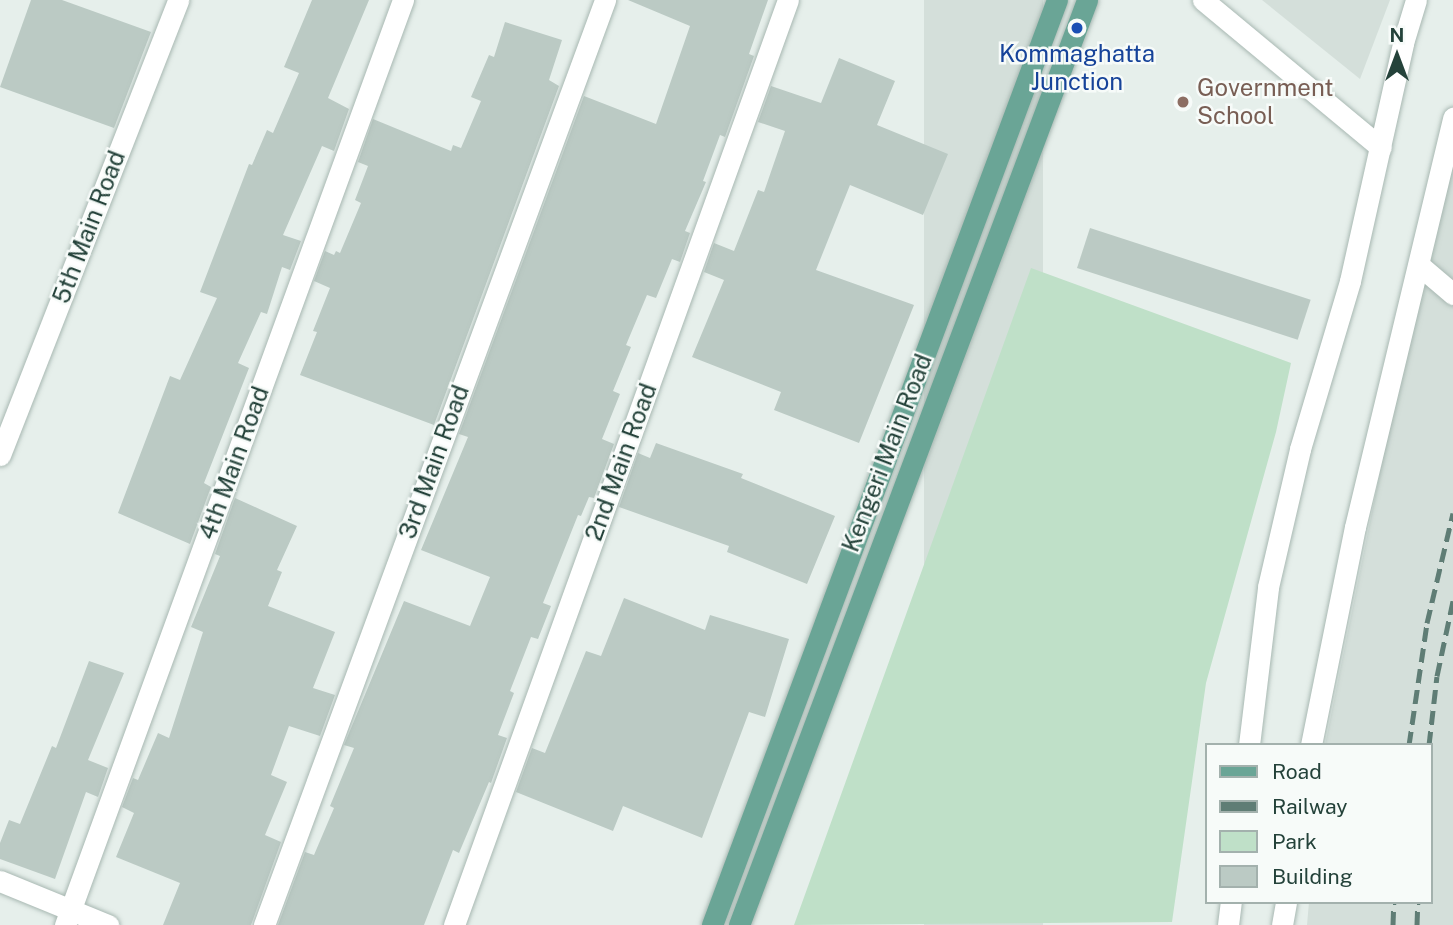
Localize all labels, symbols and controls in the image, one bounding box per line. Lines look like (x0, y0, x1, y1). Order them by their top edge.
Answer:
marker: Kommaghatta Junction (1069, 20, 1085, 36)
north arrow (1362, 21, 1432, 91)
text: N (1390, 24, 1404, 46)
place label: Kommaghatta Junction (999, 40, 1155, 96)
place label: Government School (1197, 74, 1334, 130)
marker: Government School (1175, 94, 1191, 110)
street label: 5th Main Road (47, 146, 131, 308)
street label: Kengeri Main Road (836, 350, 938, 556)
street label: 2nd Main Road (579, 379, 663, 545)
street label: 3rd Main Road (393, 381, 475, 543)
street label: 4th Main Road (193, 382, 275, 544)
legend (1204, 743, 1432, 904)
text: Road (1272, 759, 1322, 784)
text: Railway (1272, 794, 1348, 819)
text: Park (1272, 829, 1317, 854)
text: Building (1272, 864, 1353, 889)

